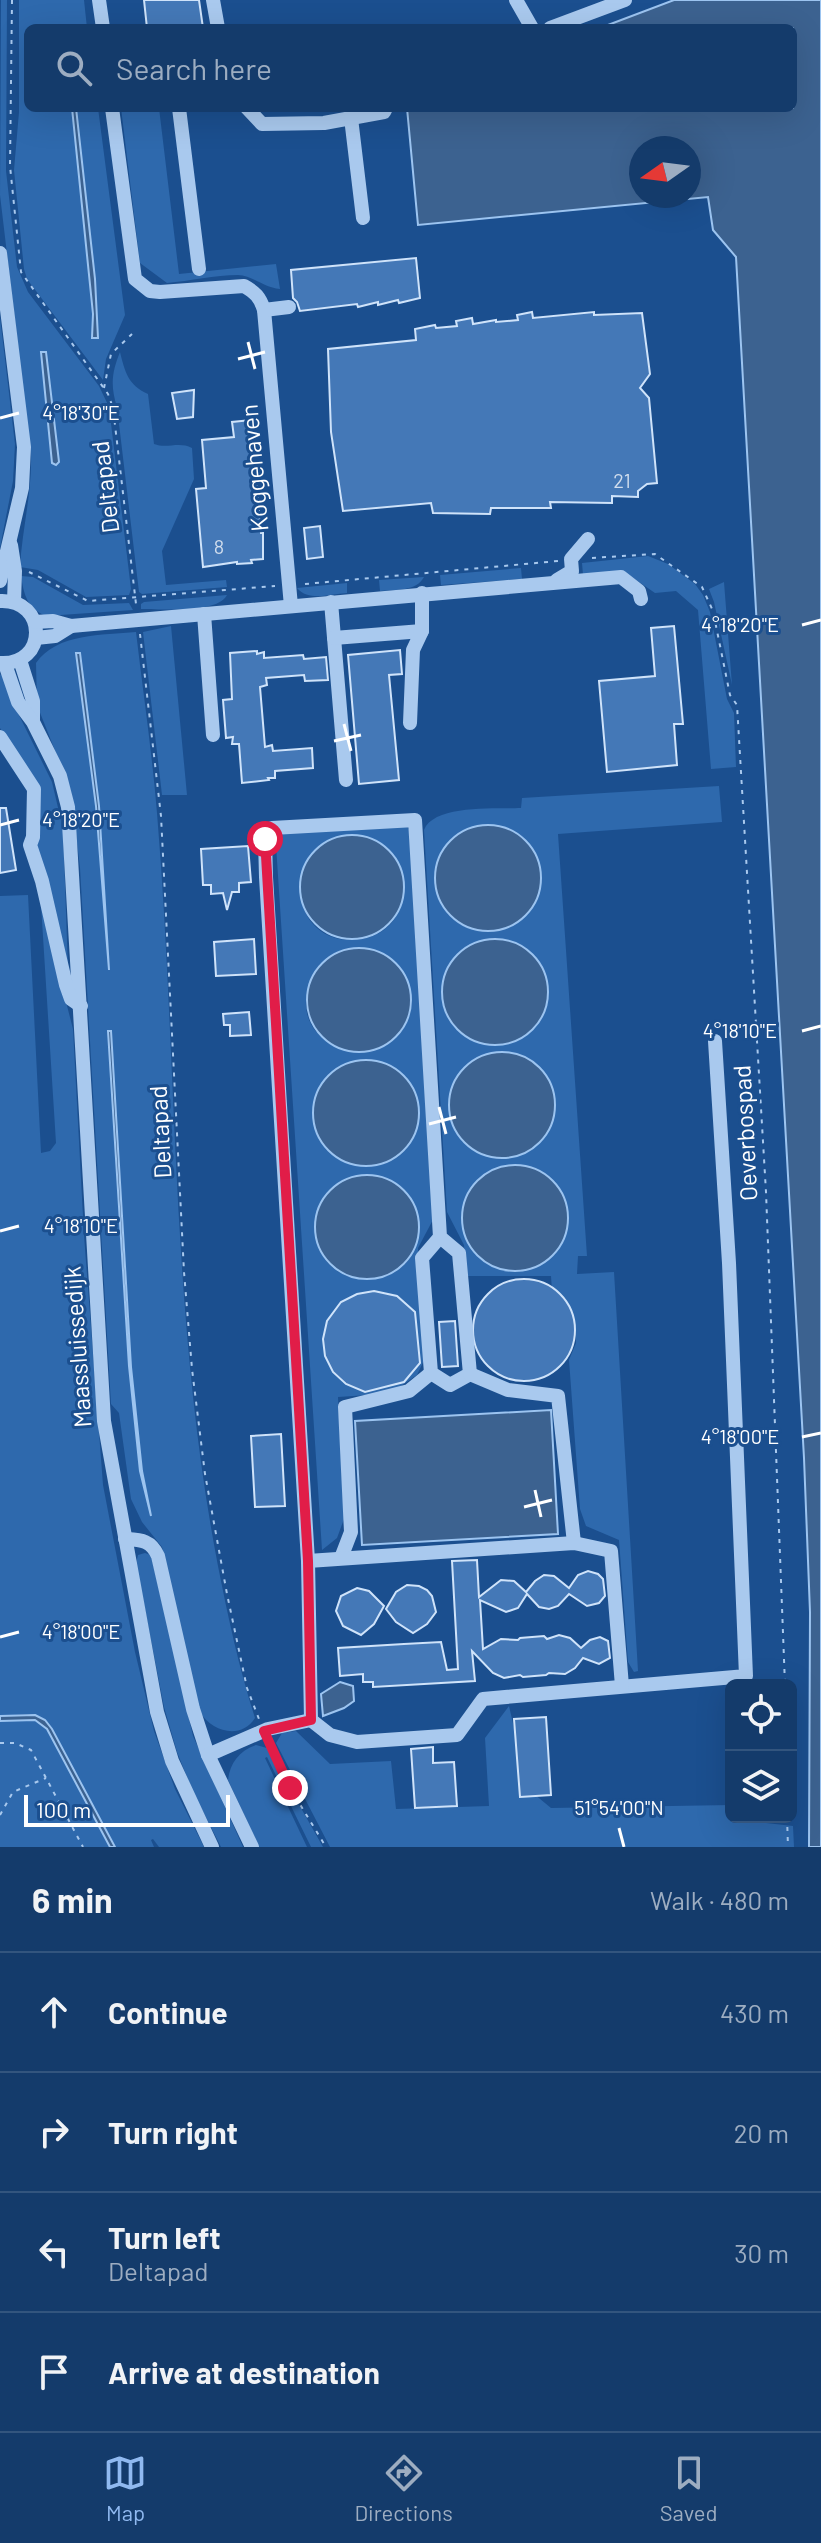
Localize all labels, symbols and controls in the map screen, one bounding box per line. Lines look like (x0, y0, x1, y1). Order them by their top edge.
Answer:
search box (24, 24, 797, 112)
icon: search (52, 46, 96, 90)
text: Search here (116, 50, 272, 86)
north arrow (629, 136, 701, 208)
text: 4°18'30"E (42, 400, 120, 424)
street label: Koggehaven (233, 403, 274, 533)
street label: Deltapad (84, 439, 125, 535)
house number: 21 (613, 468, 631, 492)
house number: 8 (214, 534, 224, 558)
text: 4°18'20"E (701, 612, 779, 636)
text: 4°18'20"E (42, 807, 120, 831)
route start (247, 821, 283, 857)
text: 4°18'10"E (703, 1018, 777, 1042)
street label: Oeverbospad (726, 1064, 763, 1202)
street label: Deltapad (143, 1085, 176, 1179)
text: 4°18'10"E (44, 1213, 118, 1237)
street label: Maassluissedijk (56, 1266, 97, 1429)
text: 4°18'00"E (701, 1424, 779, 1448)
text: 4°18'00"E (42, 1619, 120, 1643)
map controls (725, 1679, 797, 1823)
button: locate (725, 1679, 797, 1751)
button: layers (725, 1751, 797, 1823)
route end (272, 1770, 308, 1806)
scale bar (24, 1791, 230, 1827)
text: 51°54'00"N (574, 1795, 664, 1819)
text: 100 m (36, 1796, 91, 1822)
text: 6 min (32, 1879, 113, 1920)
text: Walk · 480 m (650, 1884, 789, 1915)
icon: ahead (32, 1990, 76, 2034)
text: Continue (108, 1994, 228, 2030)
text: 430 m (720, 1997, 789, 2028)
icon: right (32, 2110, 76, 2154)
text: Turn right (108, 2114, 238, 2150)
text: 20 m (734, 2117, 789, 2148)
text: Turn left (108, 2219, 221, 2255)
icon: left (32, 2230, 76, 2274)
text: 30 m (734, 2237, 789, 2268)
text: Deltapad (108, 2255, 209, 2286)
icon: arrive (32, 2350, 76, 2394)
text: Arrive at destination (108, 2354, 380, 2390)
tab: Map (103, 2451, 147, 2525)
tab: Directions (354, 2451, 453, 2525)
tab: Saved (660, 2451, 717, 2525)

